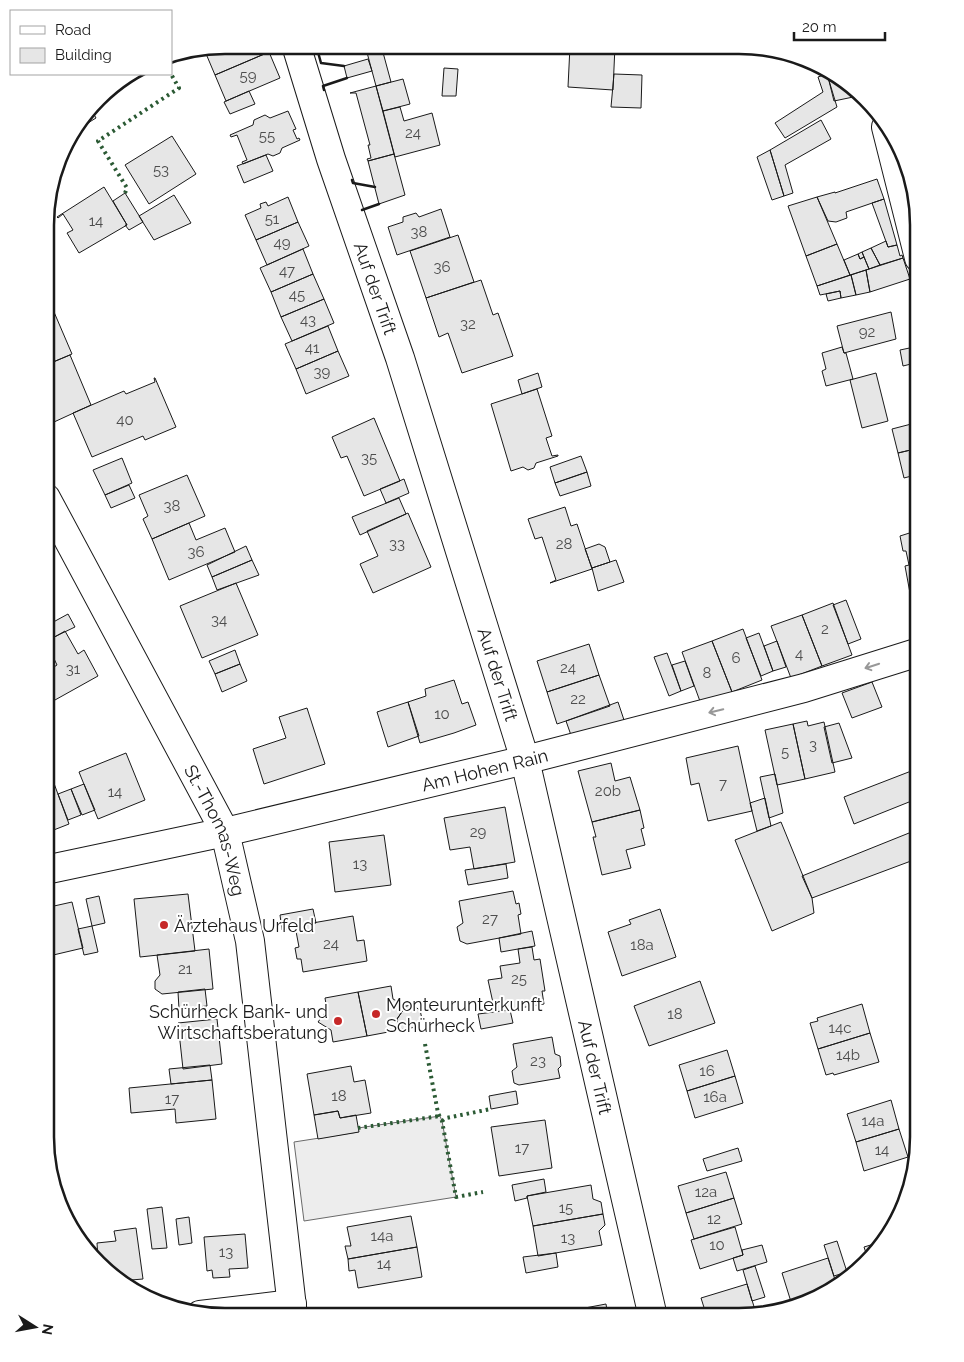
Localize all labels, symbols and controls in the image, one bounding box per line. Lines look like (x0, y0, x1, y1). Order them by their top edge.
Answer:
legend (10, 10, 172, 75)
scale bar (794, 10, 885, 42)
text: 20 m (802, 18, 837, 36)
text: Road (55, 21, 91, 39)
text: Building (55, 46, 112, 64)
house number: 59 (240, 67, 257, 85)
house number: 24 (405, 124, 421, 142)
house number: 55 (259, 127, 275, 145)
house number: 53 (153, 161, 169, 179)
house number: 51 (265, 210, 280, 228)
house number: 14 (89, 212, 103, 230)
house number: 38 (411, 223, 428, 241)
house number: 49 (274, 234, 291, 252)
street label: Auf der Trift (350, 239, 401, 337)
house number: 36 (433, 258, 451, 276)
house number: 47 (279, 262, 295, 280)
house number: 45 (289, 286, 305, 304)
house number: 43 (300, 311, 316, 329)
house number: 32 (460, 315, 476, 333)
house number: 92 (859, 323, 875, 341)
house number: 41 (305, 339, 320, 357)
house number: 39 (314, 363, 331, 381)
house number: 40 (116, 411, 134, 429)
house number: 35 (361, 449, 377, 467)
house number: 38 (164, 497, 181, 515)
house number: 33 (389, 535, 405, 553)
house number: 28 (556, 535, 572, 553)
house number: 36 (187, 543, 205, 561)
house number: 34 (211, 611, 227, 629)
house number: 2 (821, 620, 829, 638)
street label: Auf der Trift (474, 625, 523, 723)
house number: 4 (795, 645, 803, 663)
house number: 6 (731, 649, 741, 667)
house number: 24 (560, 659, 576, 677)
house number: 31 (66, 660, 81, 678)
one-way arrow (865, 662, 881, 672)
house number: 8 (703, 664, 712, 682)
house number: 22 (570, 690, 586, 708)
house number: 10 (434, 705, 450, 723)
one-way arrow (709, 707, 725, 716)
house number: 3 (809, 736, 817, 754)
house number: 5 (781, 743, 789, 761)
street label: Am Hohen Rain (419, 744, 550, 795)
street label: St.-Thomas-Weg (180, 761, 250, 898)
house number: 7 (719, 775, 727, 793)
house number: 20b (595, 782, 621, 800)
house number: 14 (108, 783, 122, 801)
house number: 29 (470, 823, 487, 841)
house number: 13 (353, 855, 367, 873)
house number: 27 (482, 910, 498, 928)
place label: Ärztehaus Urfeld (174, 915, 314, 936)
marker: Ärztehaus Urfeld (158, 919, 170, 931)
house number: 24 (323, 935, 339, 953)
house number: 18a (630, 936, 654, 954)
house number: 21 (178, 960, 193, 978)
house number: 25 (511, 970, 527, 988)
place label: Monteurunterkunft Schürheck (386, 994, 543, 1036)
place label: Schürheck Bank- und Wirtschaftsberatung (149, 1001, 328, 1043)
house number: 18 (667, 1005, 683, 1023)
marker: Monteurunterkunft Schürheck (370, 1008, 382, 1020)
marker: Schürheck Bank- und Wirtschaftsberatung (332, 1015, 344, 1027)
street label: Auf der Trift (575, 1018, 617, 1116)
house number: 14c (829, 1019, 851, 1037)
house number: 14b (836, 1046, 860, 1064)
house number: 23 (530, 1052, 546, 1070)
house number: 16 (699, 1062, 715, 1080)
house number: 18 (331, 1087, 347, 1105)
house number: 16a (703, 1088, 727, 1106)
house number: 17 (165, 1090, 179, 1108)
house number: 14a (862, 1112, 884, 1130)
house number: 17 (515, 1139, 529, 1157)
house number: 14 (875, 1141, 889, 1159)
house number: 12a (695, 1183, 717, 1201)
house number: 15 (559, 1199, 573, 1217)
house number: 12 (707, 1210, 721, 1228)
house number: 14a (371, 1227, 393, 1245)
house number: 13 (561, 1229, 575, 1247)
house number: 10 (709, 1236, 725, 1254)
house number: 13 (219, 1243, 233, 1261)
house number: 14 (377, 1255, 391, 1273)
north arrow (10, 1302, 60, 1352)
text: N (39, 1323, 57, 1336)

